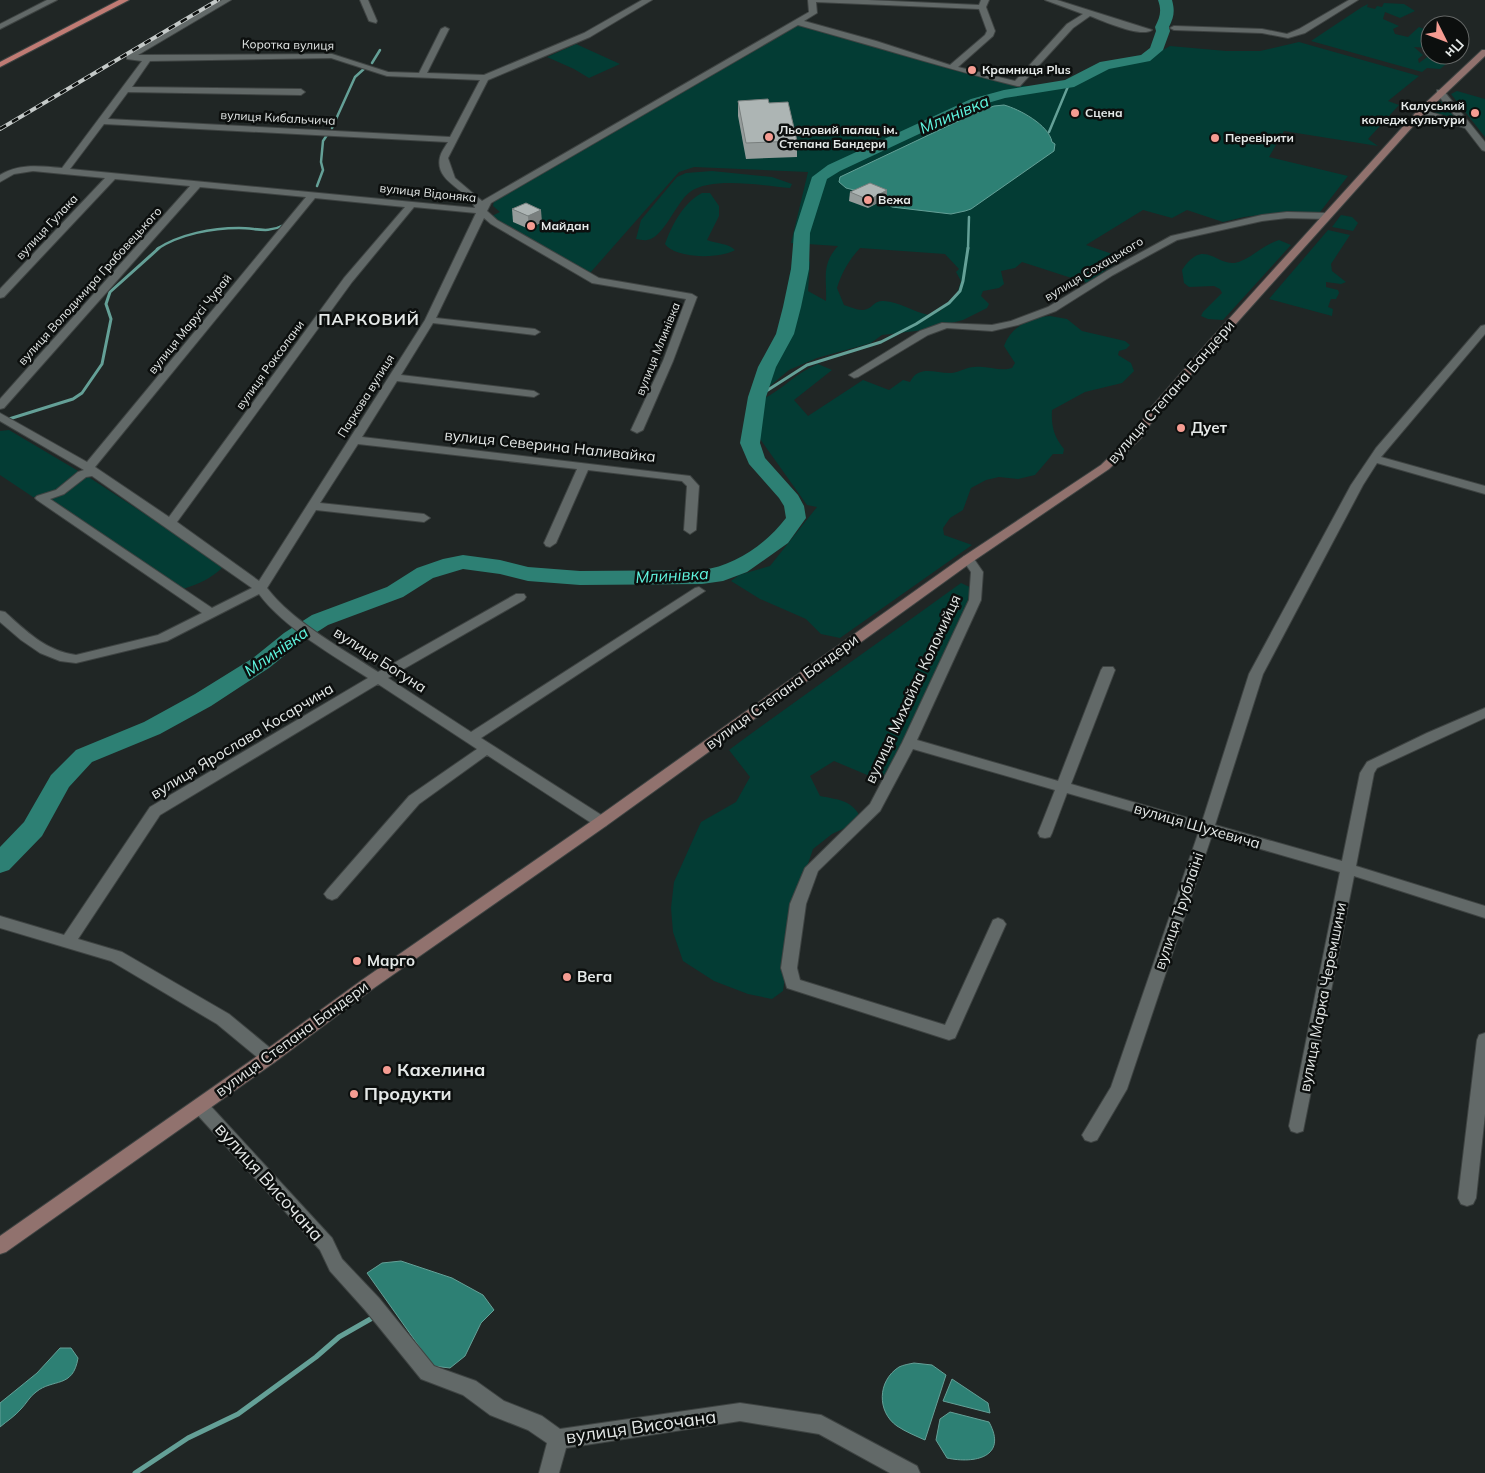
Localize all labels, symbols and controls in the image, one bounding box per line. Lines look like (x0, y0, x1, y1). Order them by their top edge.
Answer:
north arrow (1420, 15, 1470, 65)
text: Пн (1441, 35, 1468, 62)
street label: Коротка вулиця (242, 36, 334, 53)
place label: Крамниця Plus (982, 62, 1071, 77)
marker: Крамниця Plus (966, 64, 978, 76)
water label: Млинівка (916, 90, 992, 138)
place label: Калуський коледж культури (1361, 98, 1465, 127)
place label: Сцена (1085, 105, 1123, 120)
street label: вулиця Кибальчича (220, 107, 336, 128)
marker: Сцена (1069, 107, 1081, 119)
marker: Калуський коледж культури (1469, 107, 1481, 119)
place label: Льодовий палац ім. Степана Бандери (779, 122, 898, 151)
place label: Перевірити (1225, 130, 1294, 145)
marker: Льодовий палац ім. Степана Бандери (763, 131, 775, 143)
marker: Перевірити (1209, 132, 1221, 144)
street label: вулиця Відоняка (379, 180, 477, 205)
street label: вулиця Гулака (13, 191, 81, 262)
place label: Вежа (878, 192, 911, 207)
marker: Вежа (862, 194, 874, 206)
street label: вулиця Володимира Грабовецького (15, 203, 165, 368)
place label: Майдан (541, 218, 589, 233)
marker: Майдан (525, 220, 537, 232)
street label: вулиця Сохацького (1042, 233, 1146, 304)
street label: вулиця Марусі Чурай (145, 271, 234, 377)
street label: вулиця Млинівка (632, 300, 683, 398)
district label: ПАРКОВИЙ (318, 309, 420, 329)
street label: вулиця Степана Бандери (1103, 316, 1238, 467)
street label: вулиця Роксолани (232, 317, 307, 412)
street label: Паркова вулиця (334, 351, 397, 440)
place label: Дует (1191, 418, 1228, 437)
marker: Дует (1175, 422, 1187, 434)
street label: вулиця Северина Наливайка (443, 425, 657, 466)
water label: Млинівка (635, 563, 709, 587)
street label: вулиця Михайла Коломийця (860, 591, 965, 786)
water label: Млинівка (240, 622, 312, 680)
street label: вулиця Богуна (330, 623, 430, 697)
street label: вулиця Степана Бандери (702, 630, 862, 753)
street label: вулиця Ярослава Косарчина (147, 678, 337, 803)
street label: вулиця Шухевича (1132, 798, 1263, 853)
street label: вулиця Трублаїні (1150, 850, 1208, 972)
street label: вулиця Марка Черемшини (1295, 901, 1350, 1093)
place label: Марго (367, 951, 415, 970)
marker: Марго (351, 955, 363, 967)
place label: Вега (577, 967, 612, 986)
marker: Вега (561, 971, 573, 983)
street label: вулиця Степана Бандери (212, 977, 372, 1100)
place label: Кахелина (397, 1058, 485, 1081)
marker: Кахелина (381, 1064, 393, 1076)
place label: Продукти (364, 1082, 452, 1105)
marker: Продукти (348, 1088, 360, 1100)
street label: вулиця Височана (210, 1118, 329, 1246)
street label: вулиця Височана (564, 1405, 718, 1448)

